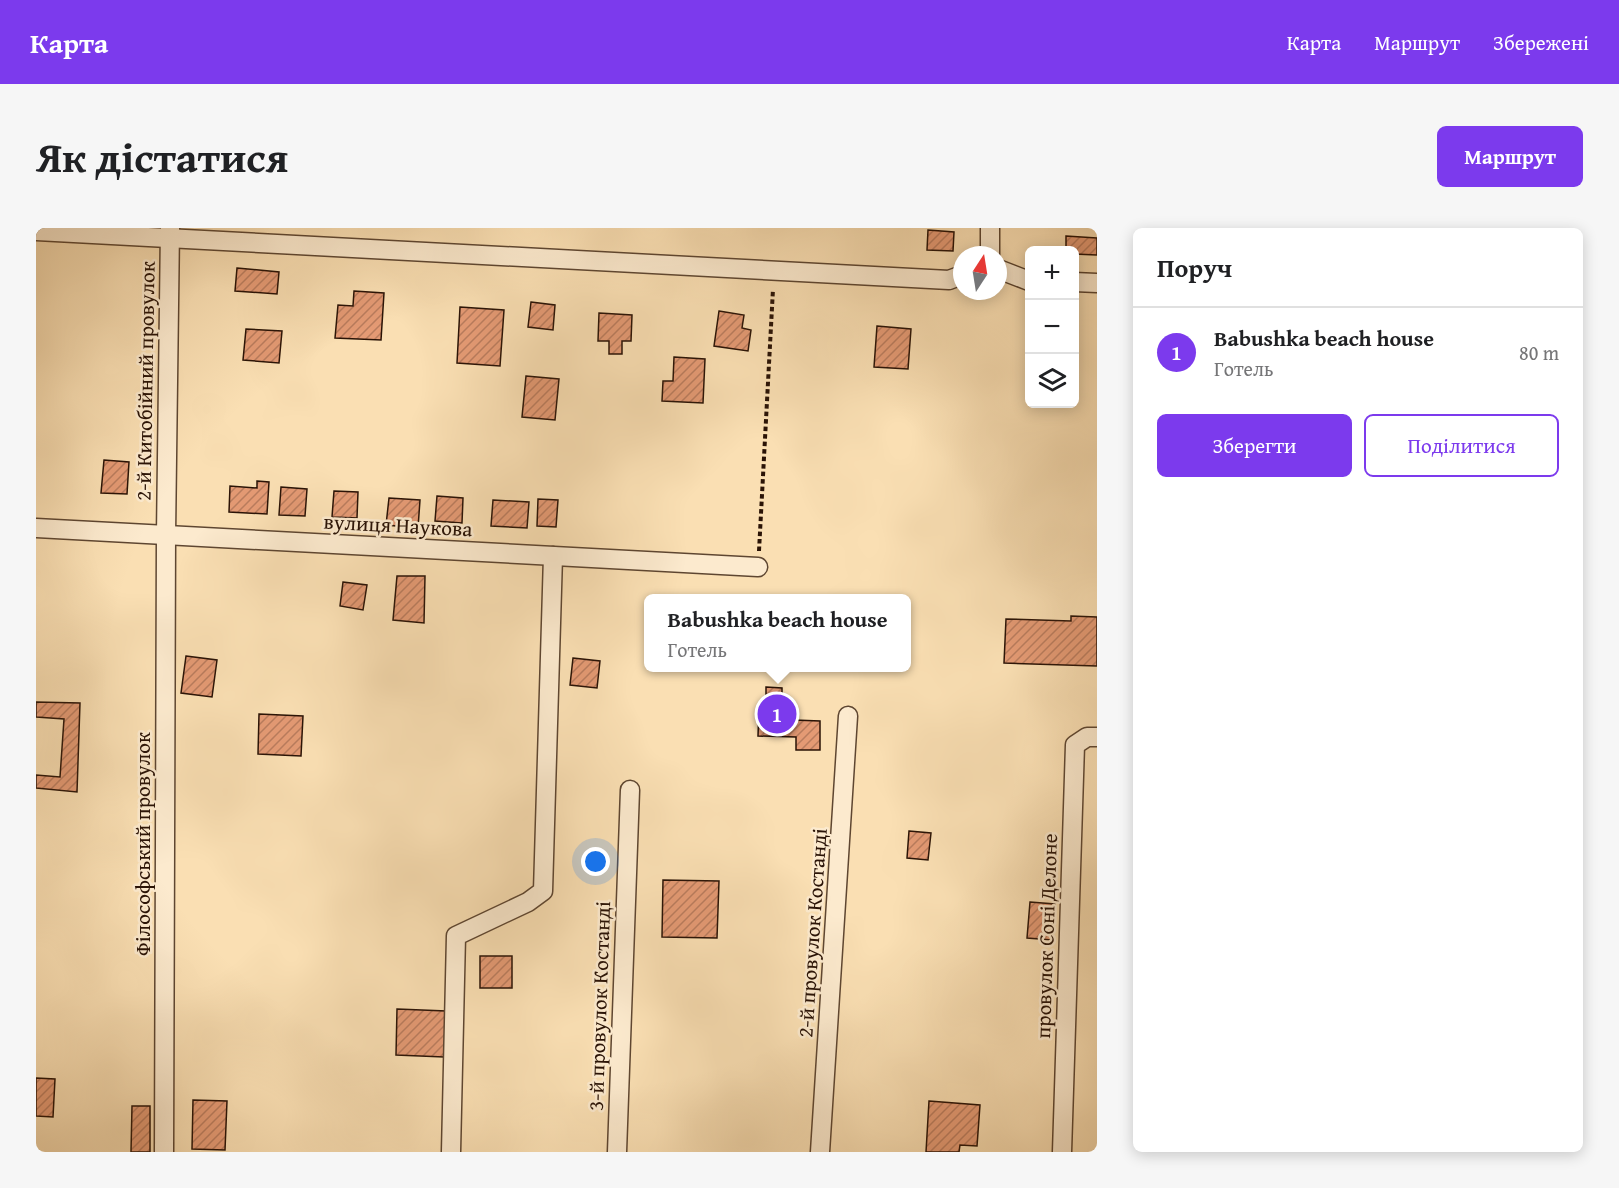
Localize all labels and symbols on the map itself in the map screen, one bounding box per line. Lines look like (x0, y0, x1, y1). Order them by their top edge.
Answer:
north arrow (953, 246, 1007, 300)
street label: 2-й Китобійний провулок (127, 261, 163, 501)
street label: вулиця Наукова (323, 506, 473, 544)
pin: 1 (758, 692, 796, 736)
street label: Філософський провулок (127, 732, 158, 956)
street label: 2-й провулок Костанді (789, 827, 835, 1039)
street label: провулок Соні Делоне (1027, 833, 1065, 1039)
your location (581, 847, 610, 876)
street label: 3-й провулок Костанді (580, 901, 618, 1111)

